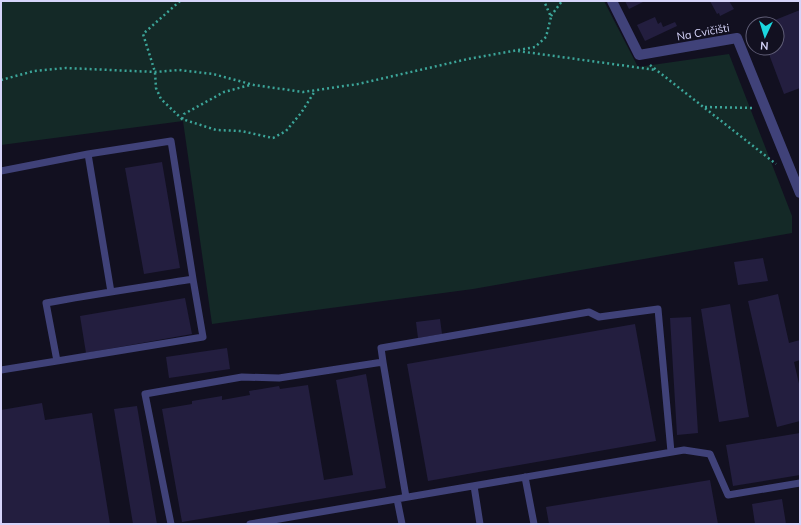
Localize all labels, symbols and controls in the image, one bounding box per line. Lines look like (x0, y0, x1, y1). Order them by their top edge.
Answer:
north arrow (745, 16, 785, 56)
street label: Na Cvičišti (676, 20, 730, 44)
text: N (760, 39, 769, 53)

